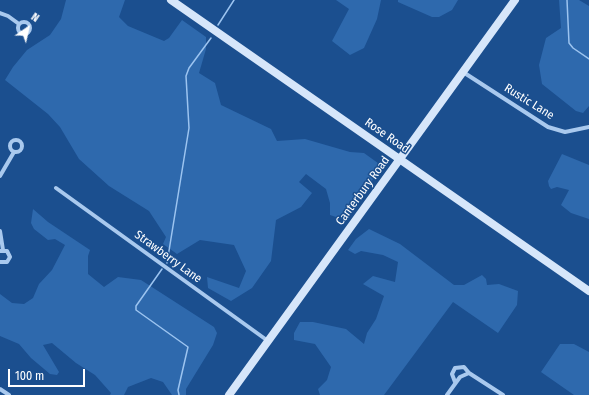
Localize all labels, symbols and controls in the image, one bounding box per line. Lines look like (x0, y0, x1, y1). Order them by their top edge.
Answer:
north arrow (8, 8, 48, 48)
text: N (29, 10, 41, 25)
street label: Rustic Lane (501, 81, 557, 123)
street label: Rose Road (362, 115, 412, 157)
street label: Canterbury Road (333, 154, 393, 228)
street label: Strawberry Lane (132, 228, 204, 286)
scale bar (10, 361, 87, 387)
text: 100 m (15, 369, 44, 383)

